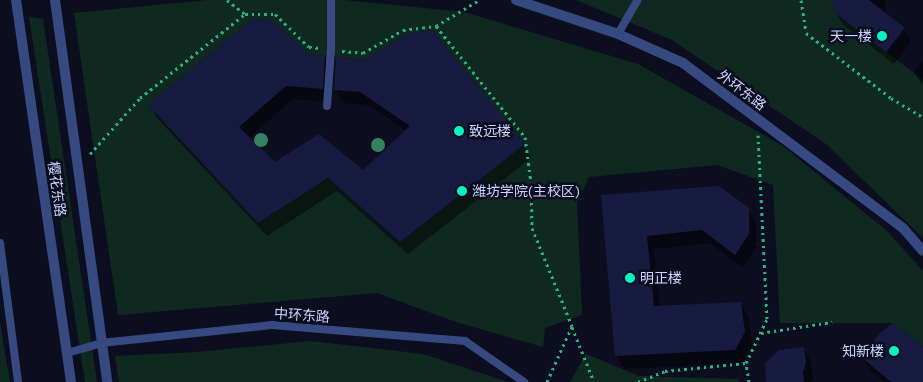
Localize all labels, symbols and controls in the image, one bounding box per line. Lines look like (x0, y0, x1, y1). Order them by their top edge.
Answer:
place label: 天一楼 (830, 28, 872, 44)
marker: 天一楼 (876, 30, 888, 42)
street label: 外环东路 (715, 66, 769, 114)
place label: 致远楼 (469, 123, 511, 139)
marker: 致远楼 (453, 125, 465, 137)
street label: 樱花东路 (45, 160, 69, 218)
place label: 潍坊学院(主校区) (472, 183, 580, 199)
marker: 潍坊学院(主校区) (456, 185, 468, 197)
place label: 明正楼 (640, 270, 682, 286)
marker: 明正楼 (624, 272, 636, 284)
street label: 中环东路 (273, 305, 331, 325)
place label: 知新楼 (842, 343, 884, 359)
marker: 知新楼 (888, 345, 900, 357)

